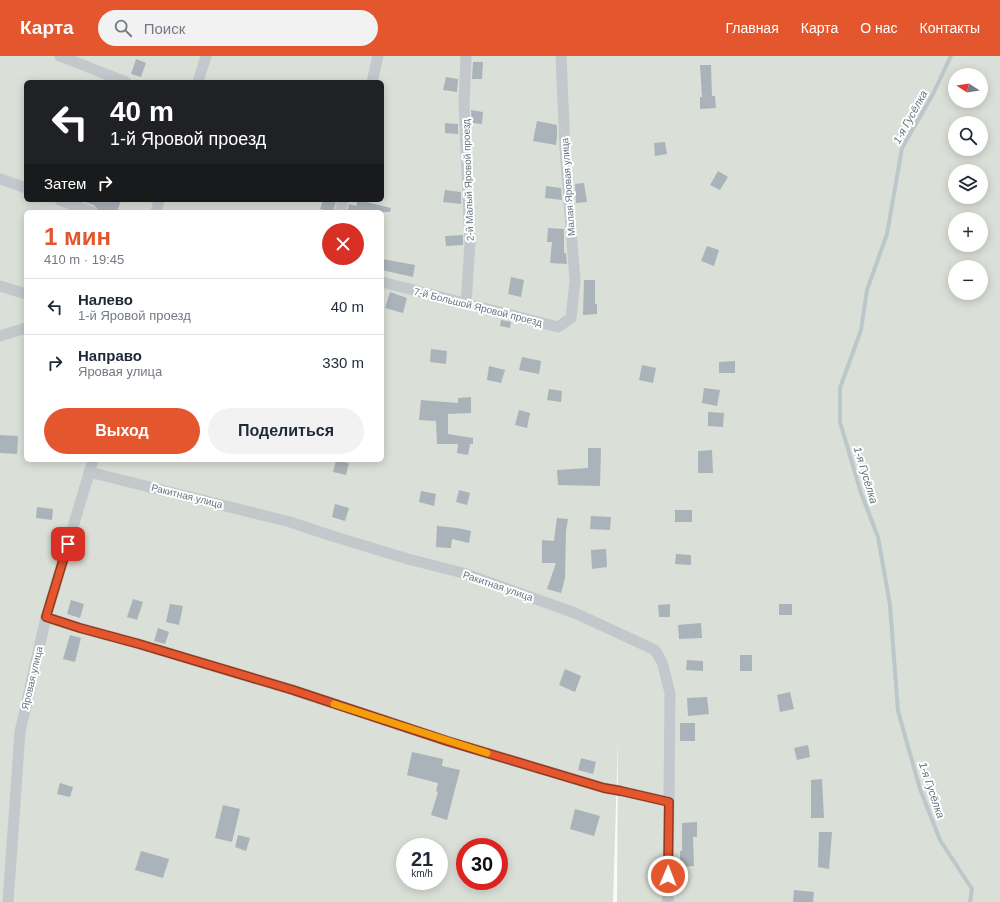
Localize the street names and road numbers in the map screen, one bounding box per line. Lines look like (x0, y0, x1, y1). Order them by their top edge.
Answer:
street label: 2-й Малый Яровой проезд (460, 119, 476, 241)
street label: Малая Яровая улица (559, 137, 577, 236)
street label: 7-й Большой Яровой проезд (413, 286, 543, 328)
street label: Ракитная улица (150, 482, 224, 510)
street label: Ракитная улица (462, 569, 535, 603)
street label: Яровая улица (19, 645, 45, 711)

